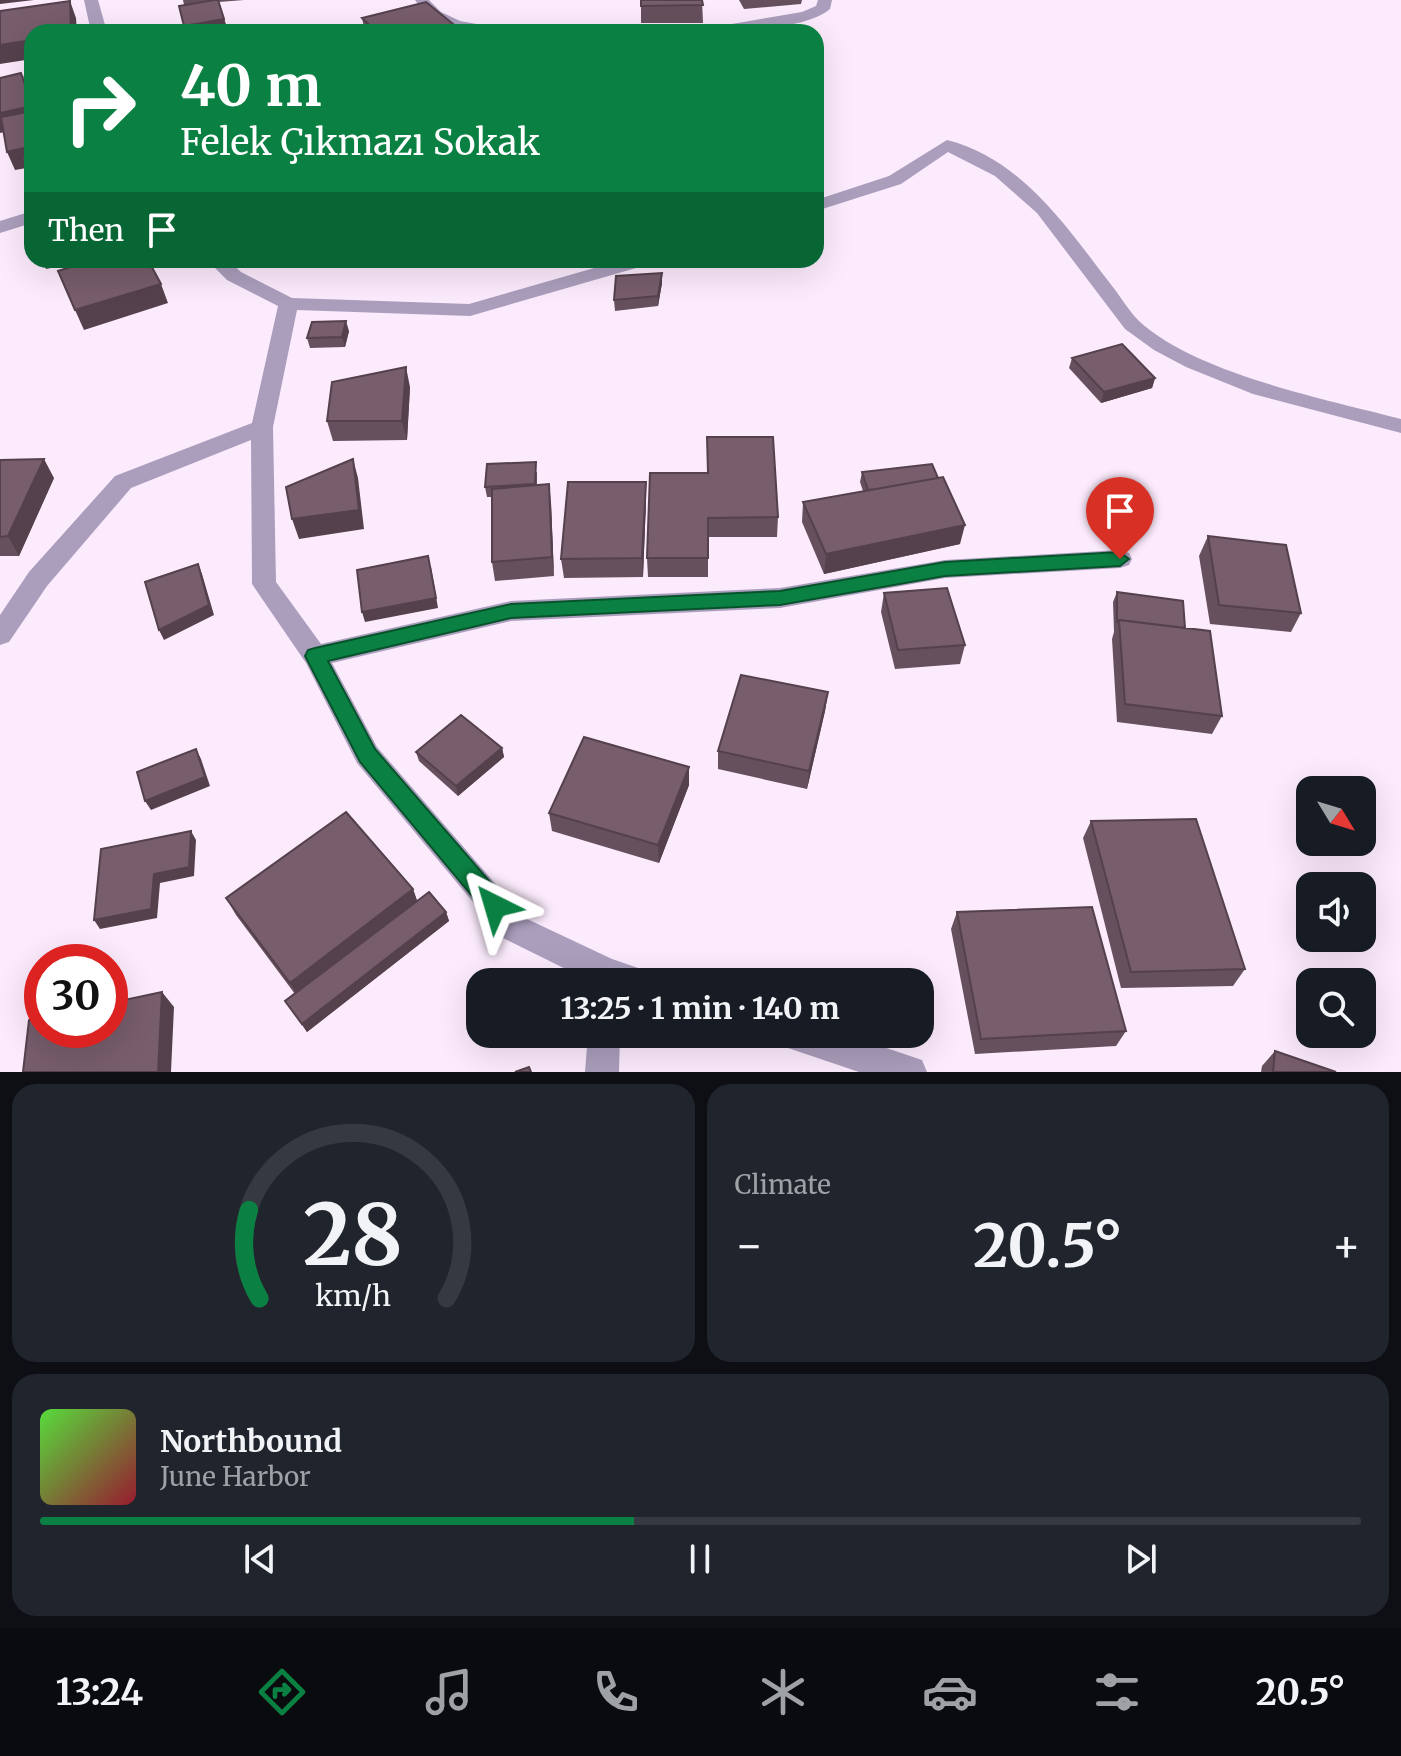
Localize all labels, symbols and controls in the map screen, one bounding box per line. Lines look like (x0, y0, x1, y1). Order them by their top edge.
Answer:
text: 40 m (180, 51, 322, 121)
icon: right (48, 56, 152, 160)
text: Felek Çıkmazı Sokak (180, 120, 540, 165)
icon: arrive (140, 208, 184, 252)
text: Then (48, 211, 124, 249)
pin (1086, 477, 1154, 559)
icon: arrive (1098, 489, 1142, 533)
north arrow (1296, 776, 1376, 856)
map controls (1296, 776, 1376, 1048)
position arrow (453, 864, 537, 948)
button: sound (1296, 872, 1376, 952)
speed limit sign: 30 (24, 944, 128, 1048)
button: search (1296, 968, 1376, 1048)
text: 13:25 · 1 min · 140 m (560, 989, 840, 1027)
text: Climate (735, 1168, 831, 1201)
text: 28 (303, 1183, 403, 1288)
text: 20.5° (973, 1208, 1123, 1283)
text: − (735, 1218, 764, 1273)
text: + (1332, 1218, 1361, 1273)
text: km/h (315, 1278, 391, 1314)
text: Northbound (160, 1422, 342, 1460)
text: June Harbor (160, 1460, 311, 1493)
icon: previous (238, 1537, 282, 1581)
icon: pause (678, 1537, 722, 1581)
icon: next (1119, 1537, 1163, 1581)
icon: directions (254, 1664, 310, 1720)
icon: music (421, 1664, 477, 1720)
icon: phone (588, 1664, 644, 1720)
icon: climate (755, 1664, 811, 1720)
icon: car (922, 1664, 978, 1720)
icon: filters (1089, 1664, 1145, 1720)
text: 13:24 (55, 1670, 143, 1715)
text: 20.5° (1256, 1670, 1345, 1715)

